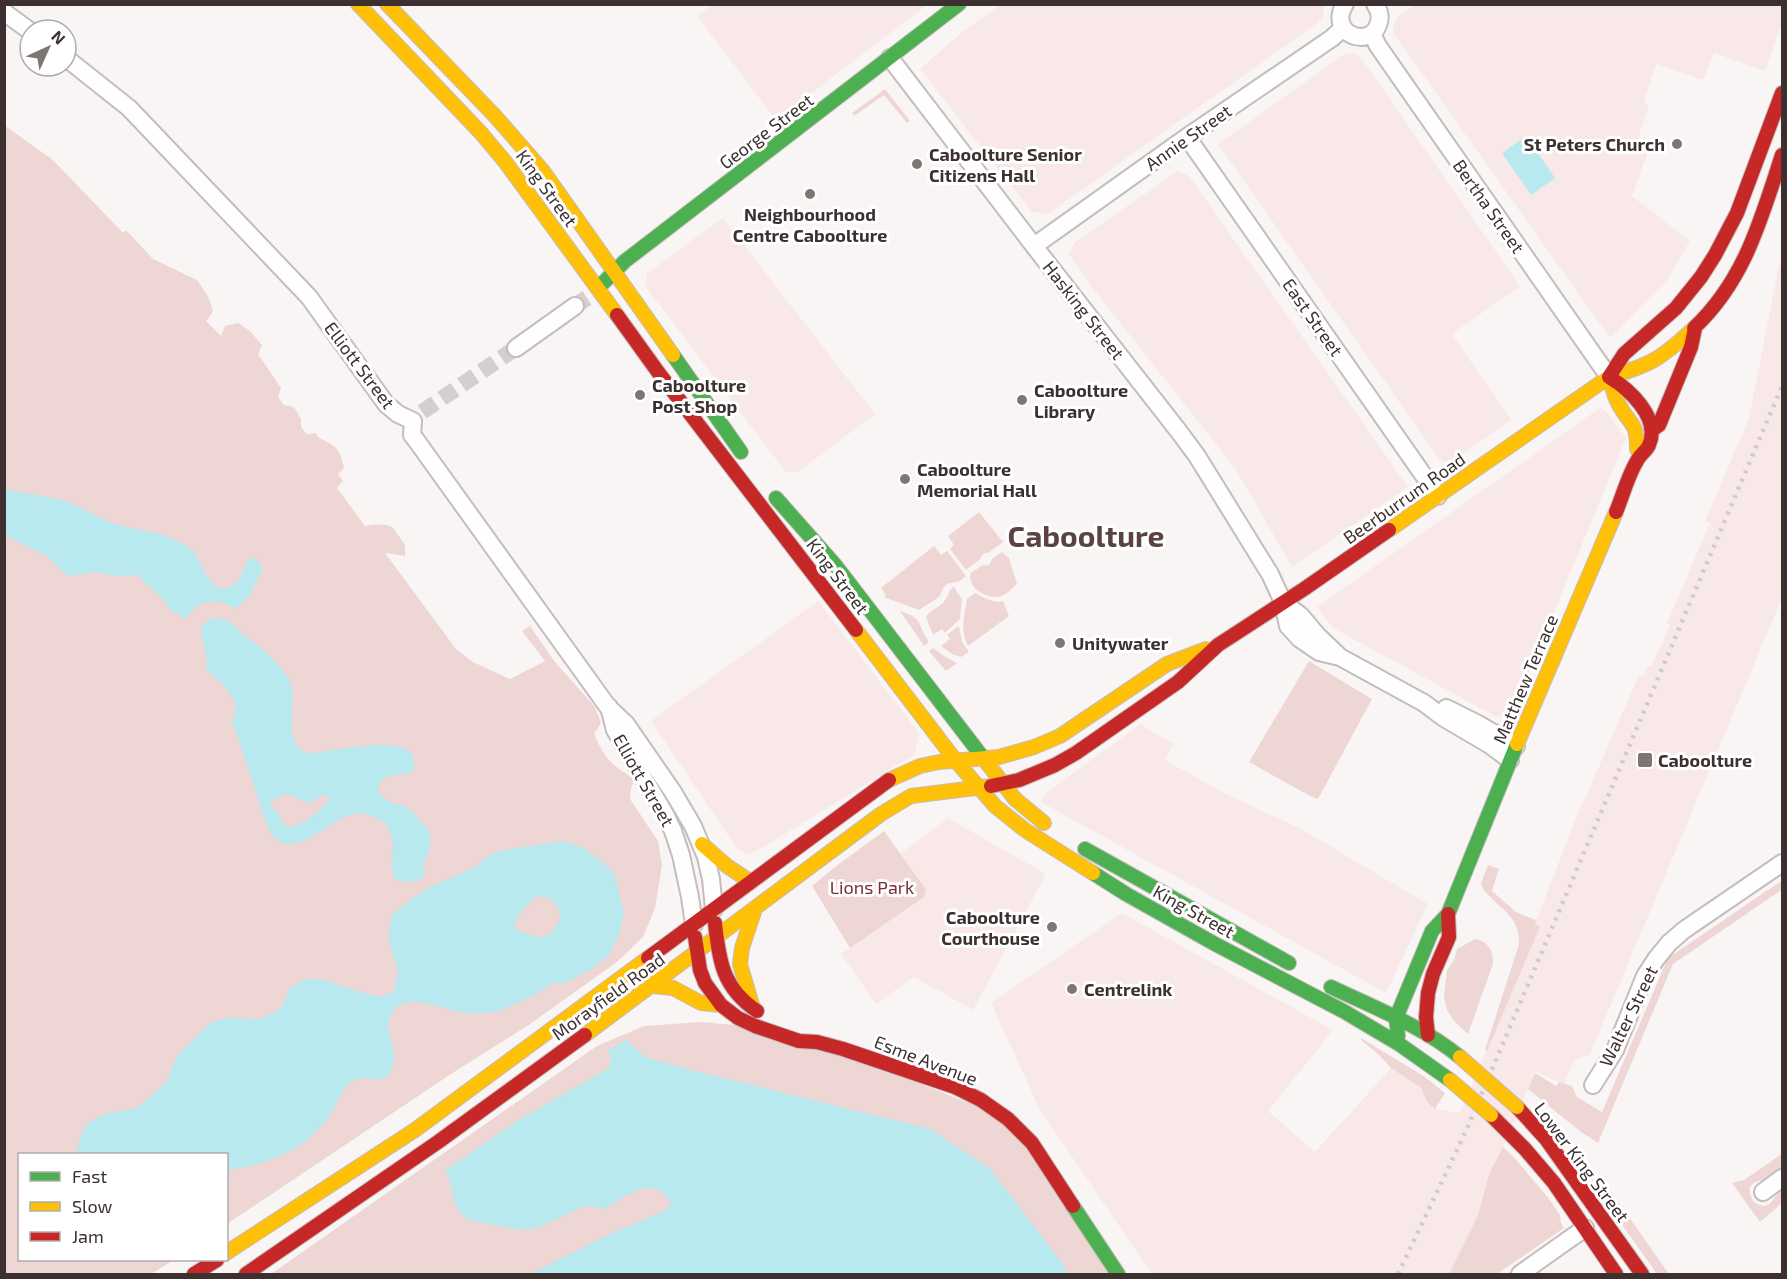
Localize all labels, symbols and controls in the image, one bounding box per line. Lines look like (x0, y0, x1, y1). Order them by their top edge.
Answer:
north arrow (18, 18, 78, 78)
text: N (48, 26, 70, 48)
street label: George Street (715, 88, 817, 173)
street label: Annie Street (1141, 99, 1235, 175)
place label: St Peters Church (1524, 133, 1665, 155)
marker: St Peters Church (1670, 137, 1684, 151)
place label: Caboolture Senior Citizens Hall (929, 143, 1082, 186)
street label: King Street (512, 145, 582, 231)
street label: Bertha Street (1449, 155, 1529, 257)
marker: Caboolture Senior Citizens Hall (910, 157, 924, 171)
marker: Neighbourhood Centre Caboolture (803, 187, 817, 201)
place label: Neighbourhood Centre Caboolture (733, 203, 887, 246)
street label: Hasking Street (1039, 256, 1129, 364)
street label: East Street (1278, 274, 1348, 360)
street label: Elliott Street (320, 317, 400, 413)
place label: Caboolture Post Shop (652, 374, 746, 417)
place label: Caboolture Library (1034, 379, 1128, 422)
marker: Caboolture Post Shop (633, 388, 647, 402)
marker: Caboolture Library (1015, 393, 1029, 407)
street label: Beerburrum Road (1339, 448, 1469, 548)
place label: Caboolture Memorial Hall (917, 458, 1037, 501)
marker: Caboolture Memorial Hall (898, 472, 912, 486)
district label: Caboolture (1008, 517, 1164, 553)
street label: King Street (802, 534, 874, 619)
street label: Matthew Terrace (1488, 611, 1562, 747)
place label: Unitywater (1072, 632, 1169, 654)
marker: Unitywater (1053, 636, 1067, 650)
street label: Elliott Street (609, 730, 679, 830)
place label: Caboolture (1658, 749, 1752, 771)
marker: Caboolture (1636, 751, 1654, 769)
park label: Lions Park (830, 876, 914, 898)
street label: King Street (1149, 880, 1239, 942)
place label: Caboolture Courthouse (941, 906, 1040, 949)
marker: Caboolture Courthouse (1045, 920, 1059, 934)
street label: Morayfield Road (547, 948, 669, 1044)
street label: Walter Street (1594, 962, 1662, 1070)
place label: Centrelink (1084, 978, 1172, 1000)
marker: Centrelink (1065, 982, 1079, 996)
street label: Esme Avenue (871, 1030, 981, 1090)
street label: Lower King Street (1530, 1098, 1634, 1226)
legend (18, 1153, 228, 1261)
text: Fast (72, 1165, 107, 1187)
text: Slow (72, 1195, 113, 1217)
text: Jam (72, 1225, 104, 1247)

